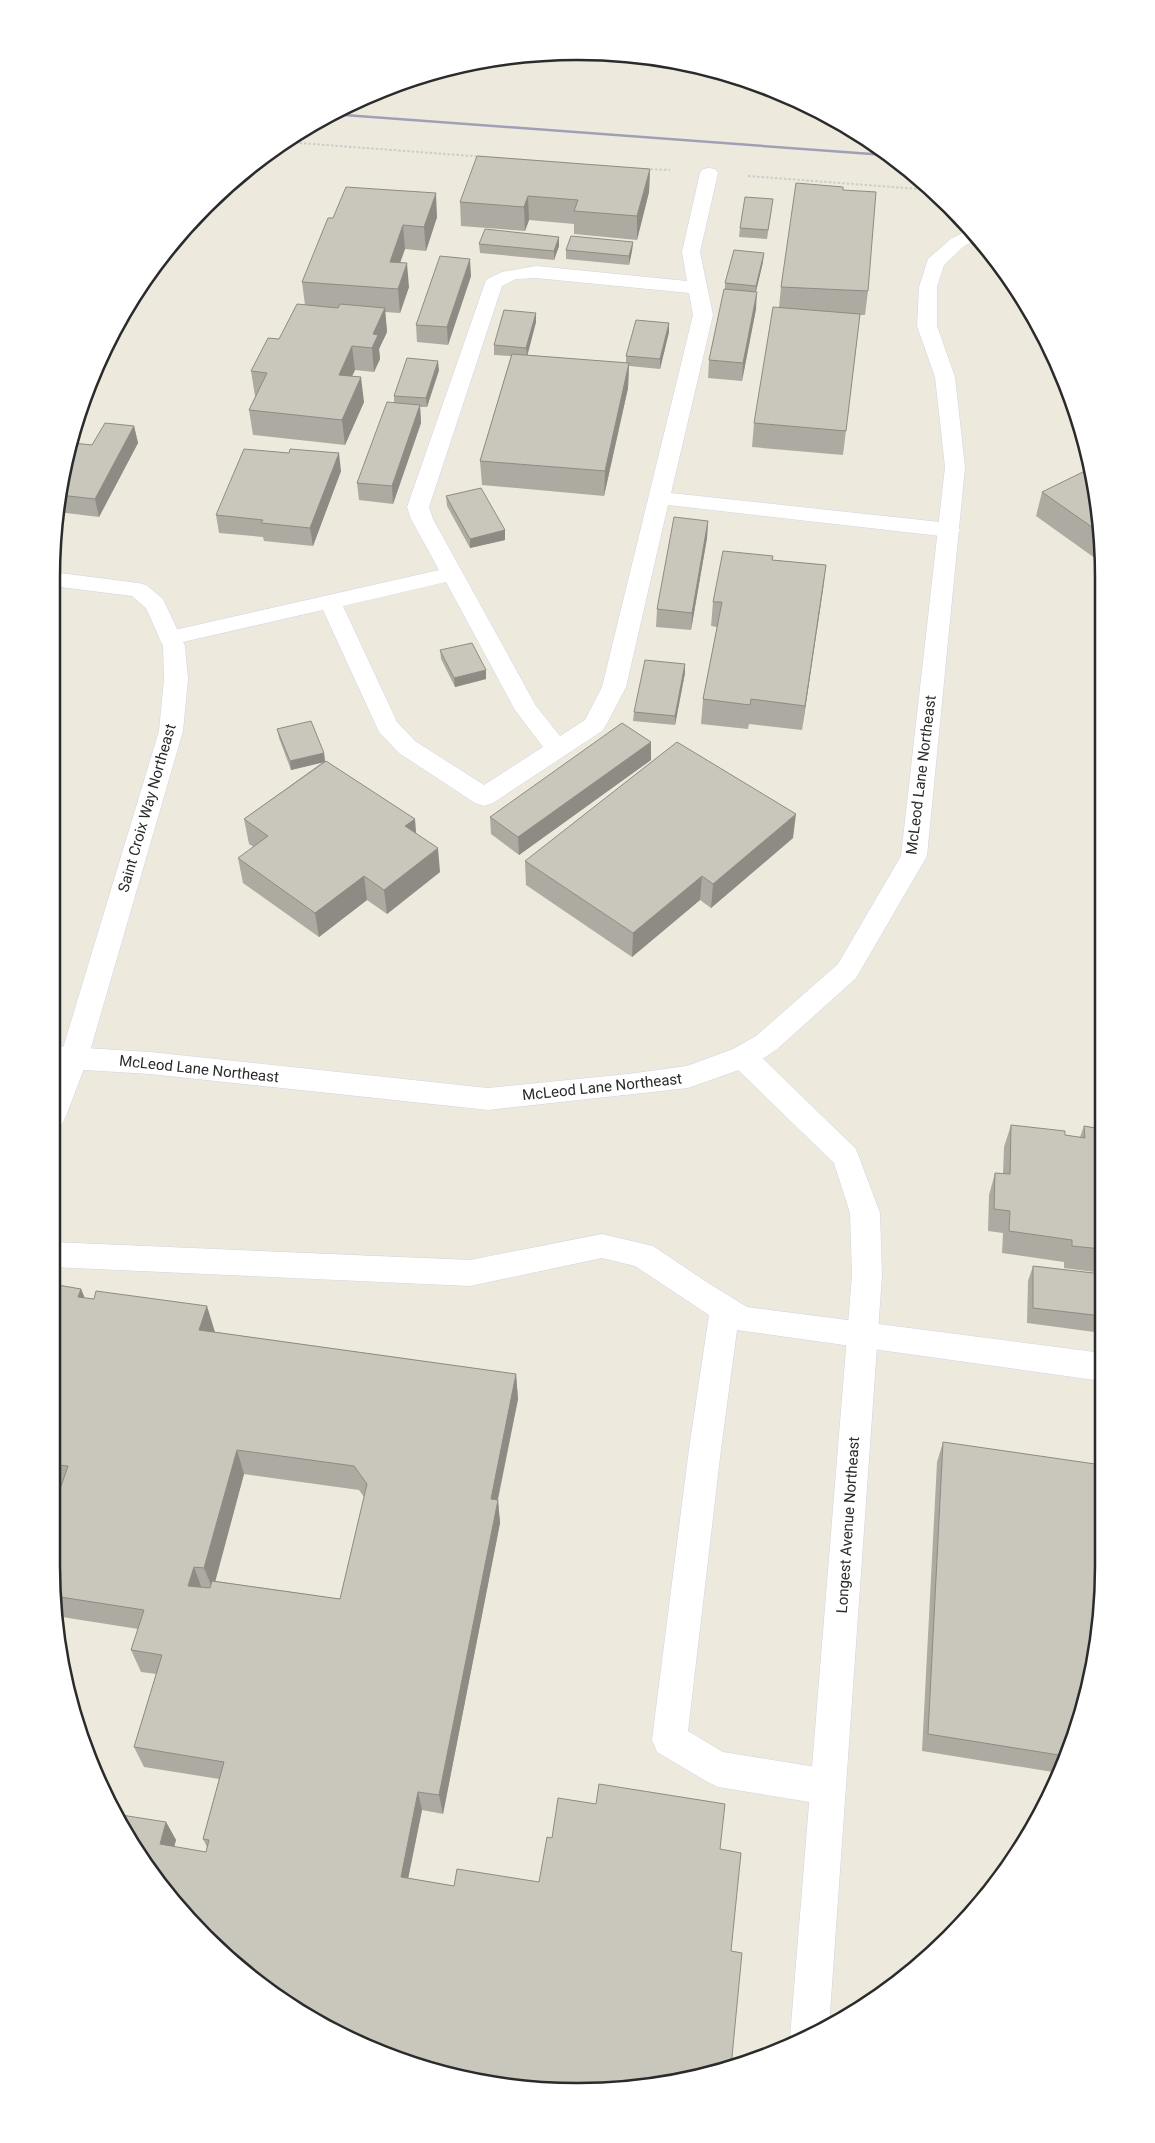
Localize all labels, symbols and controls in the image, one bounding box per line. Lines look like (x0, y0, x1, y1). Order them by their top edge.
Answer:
street label: McLeod Lane Northeast (902, 694, 940, 856)
street label: Saint Croix Way Northeast (114, 722, 180, 894)
street label: McLeod Lane Northeast (118, 1052, 280, 1086)
street label: McLeod Lane Northeast (521, 1070, 683, 1104)
street label: Longest Avenue Northeast (833, 1436, 863, 1614)

